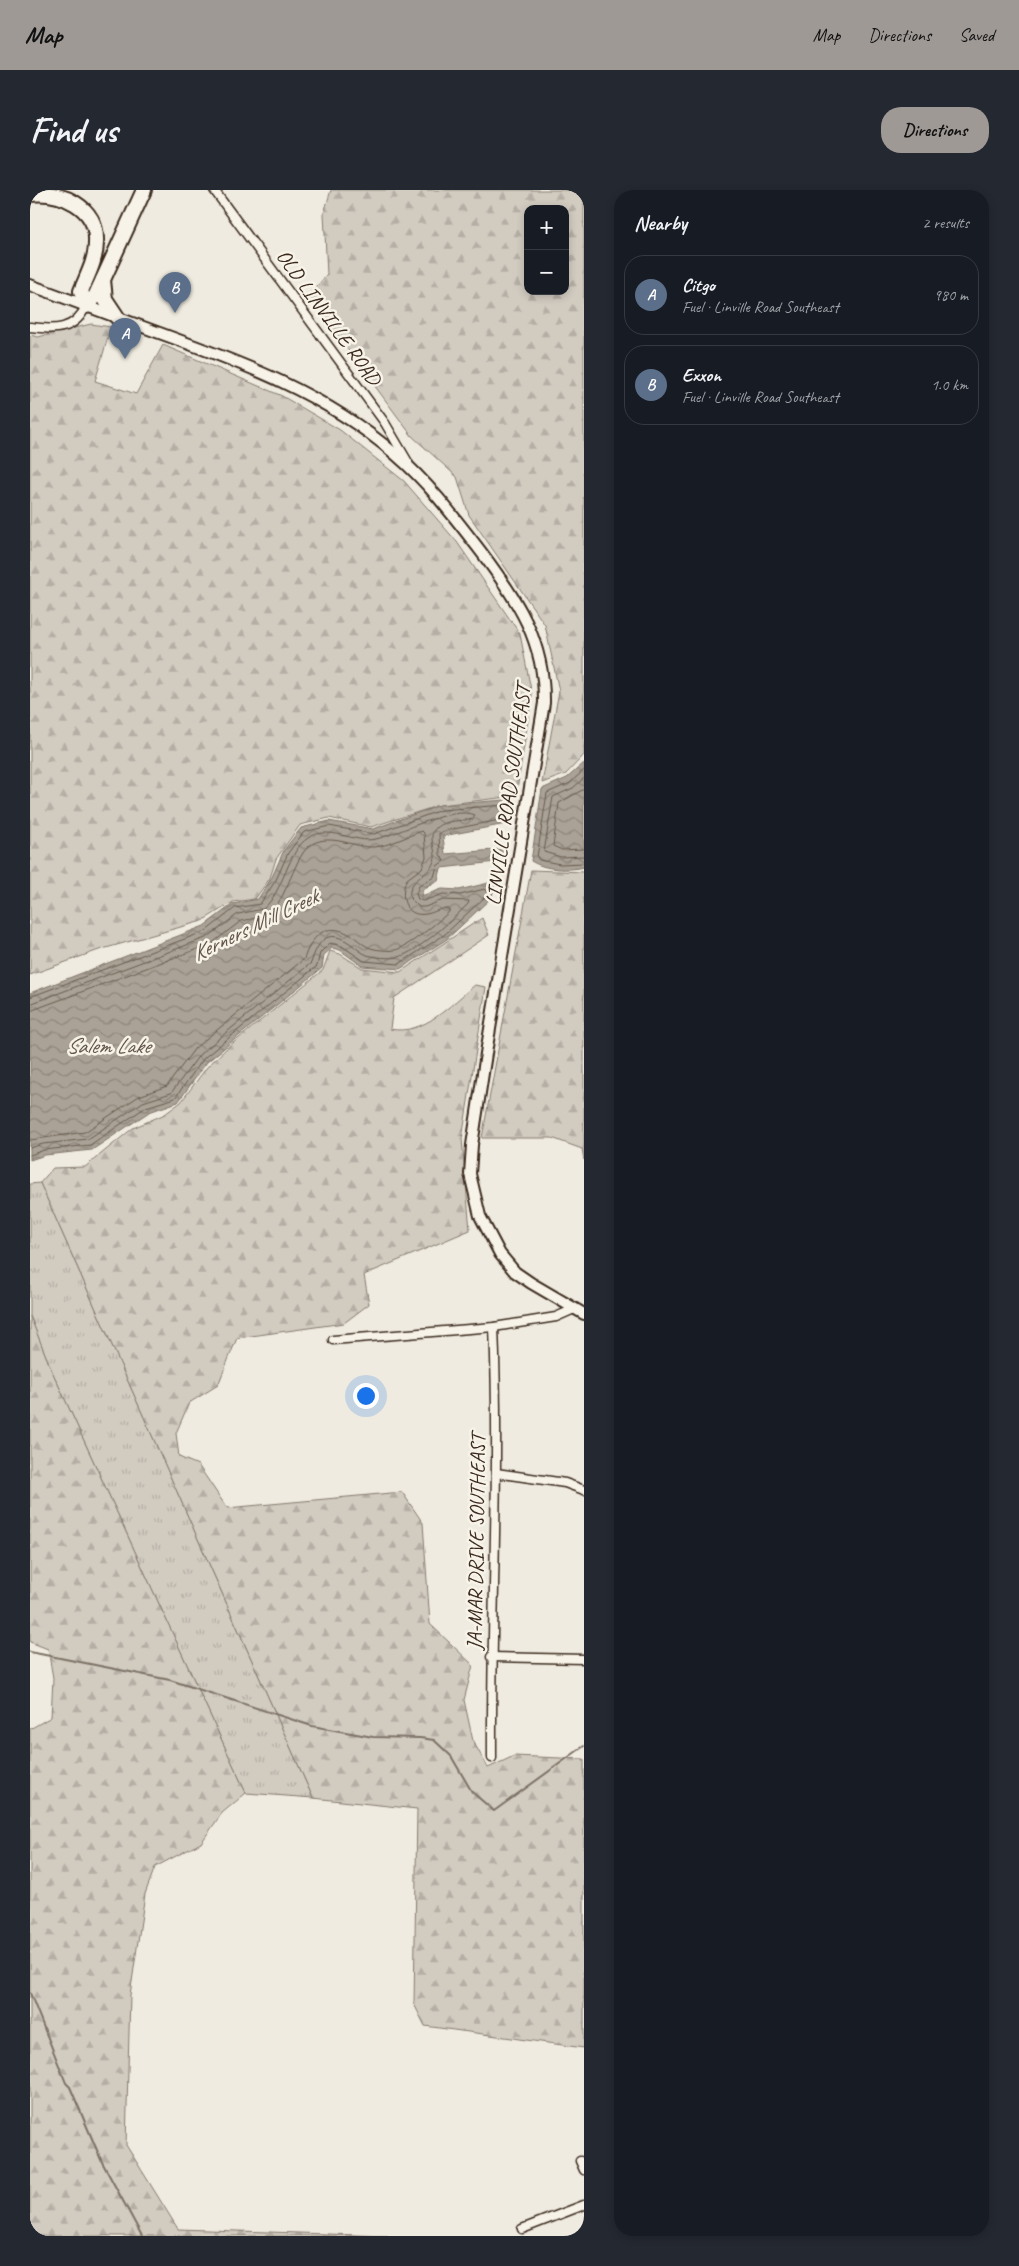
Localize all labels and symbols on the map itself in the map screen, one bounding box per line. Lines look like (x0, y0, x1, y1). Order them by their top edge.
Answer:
street label: OLD LINVILLE ROAD (271, 244, 388, 392)
pin: B (159, 272, 191, 313)
pin: A (109, 318, 141, 359)
street label: LINVILLE ROAD SOUTHEAST (480, 678, 537, 907)
water label: Kerners Mill Creek (188, 881, 326, 968)
water label: Salem Lake (66, 1032, 154, 1060)
your location (353, 1383, 379, 1409)
street label: JA-MAR DRIVE SOUTHEAST (461, 1429, 491, 1651)

